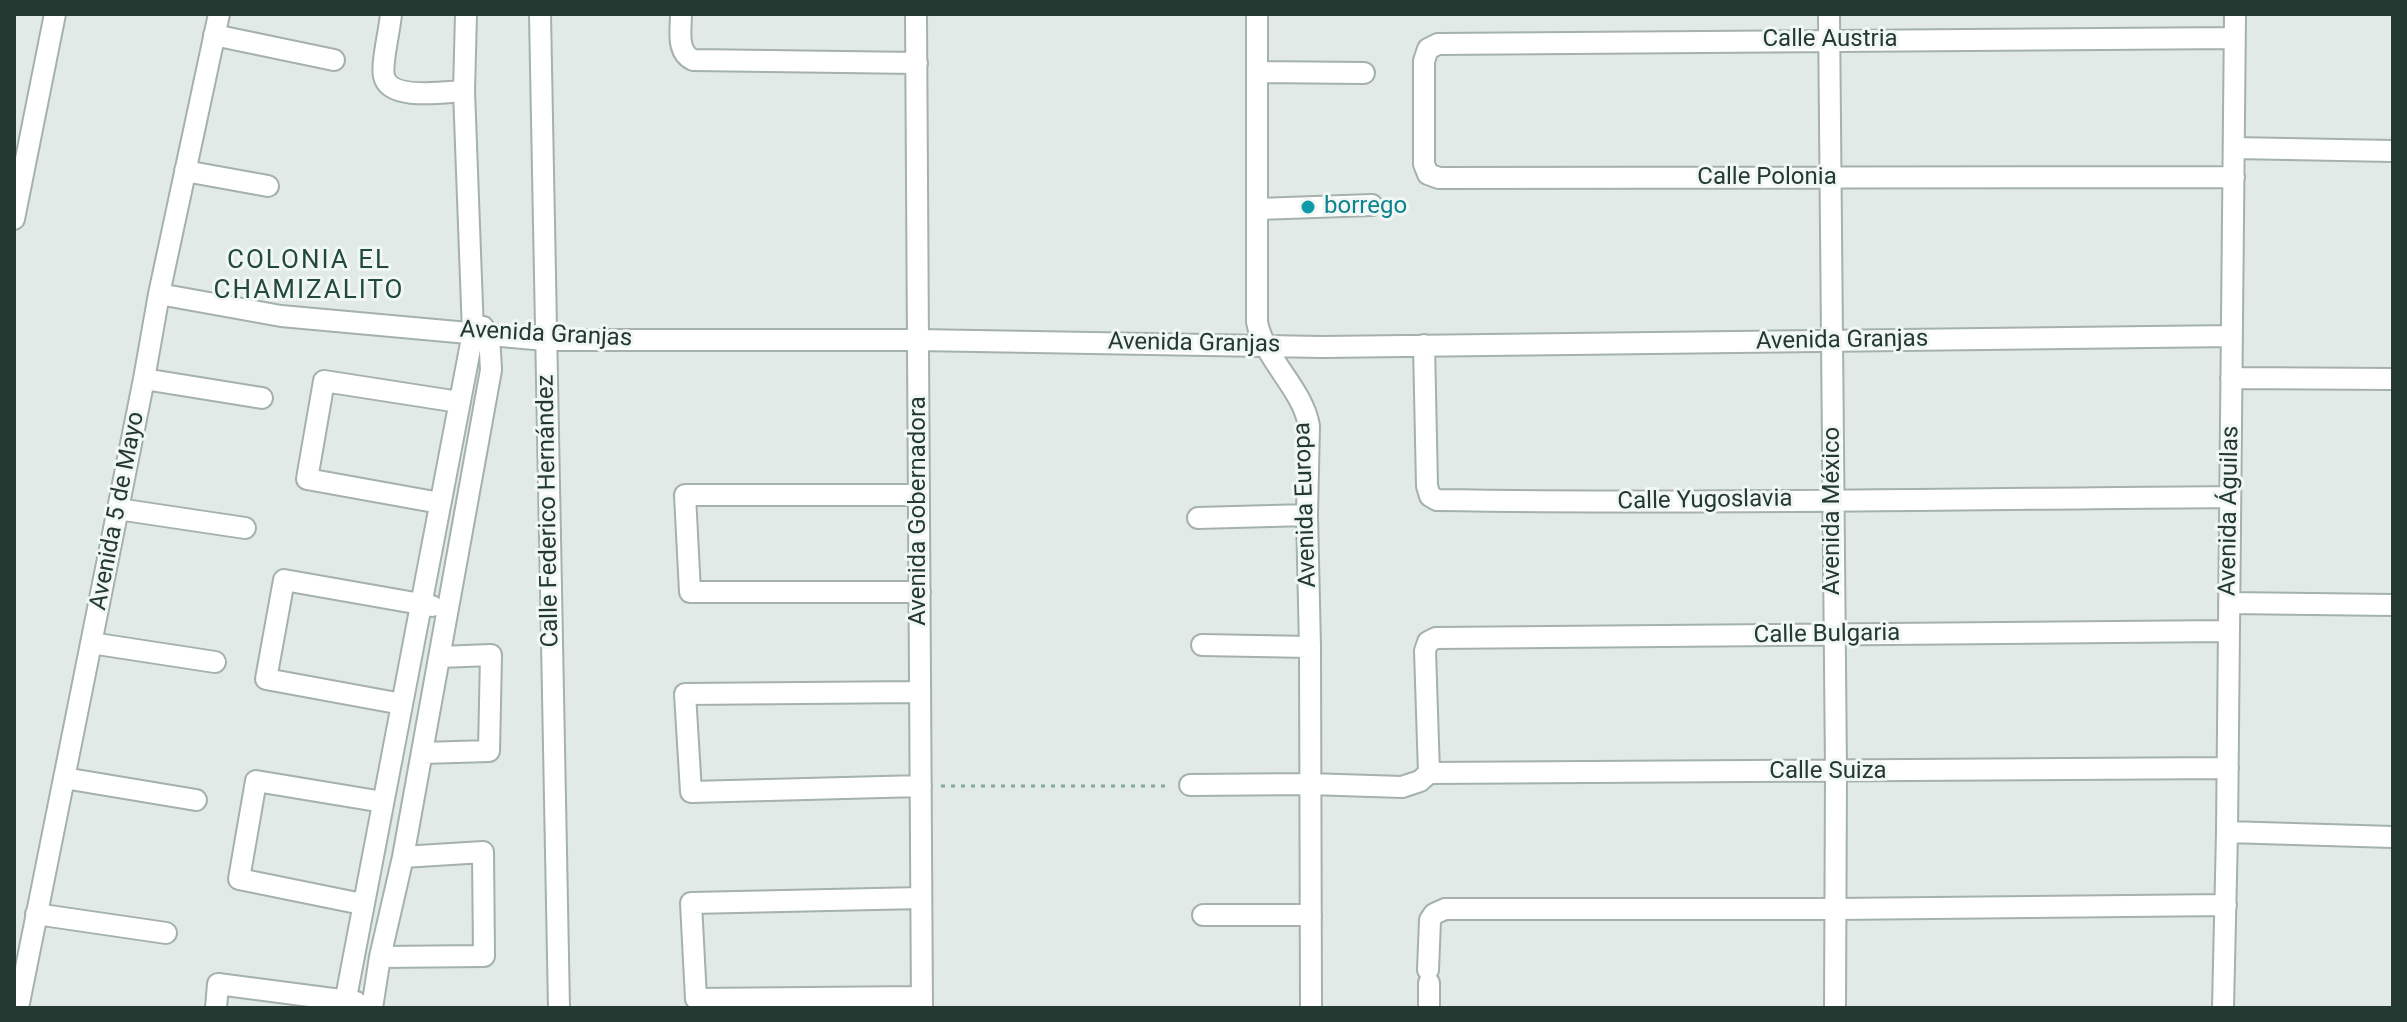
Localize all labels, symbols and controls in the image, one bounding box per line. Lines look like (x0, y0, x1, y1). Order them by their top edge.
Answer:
street label: Calle Austria (1762, 26, 1898, 54)
street label: Calle Polonia (1697, 164, 1837, 192)
place label: borrego (1324, 193, 1407, 221)
marker: borrego (1299, 198, 1317, 216)
district label: COLONIA EL CHAMIZALITO (214, 245, 404, 306)
street label: Avenida Granjas (459, 316, 633, 354)
street label: Avenida Granjas (1756, 325, 1928, 357)
street label: Avenida Granjas (1108, 328, 1280, 360)
street label: Calle Federico Hernández (532, 374, 566, 648)
street label: Avenida Gobernadora (905, 396, 933, 626)
street label: Avenida 5 de Mayo (85, 409, 151, 613)
street label: Avenida Europa (1289, 422, 1323, 588)
street label: Avenida Águilas (2214, 426, 2246, 596)
street label: Avenida México (1819, 427, 1847, 595)
street label: Calle Yugoslavia (1617, 485, 1793, 517)
street label: Calle Bulgaria (1753, 619, 1901, 651)
street label: Calle Suiza (1769, 758, 1887, 786)

